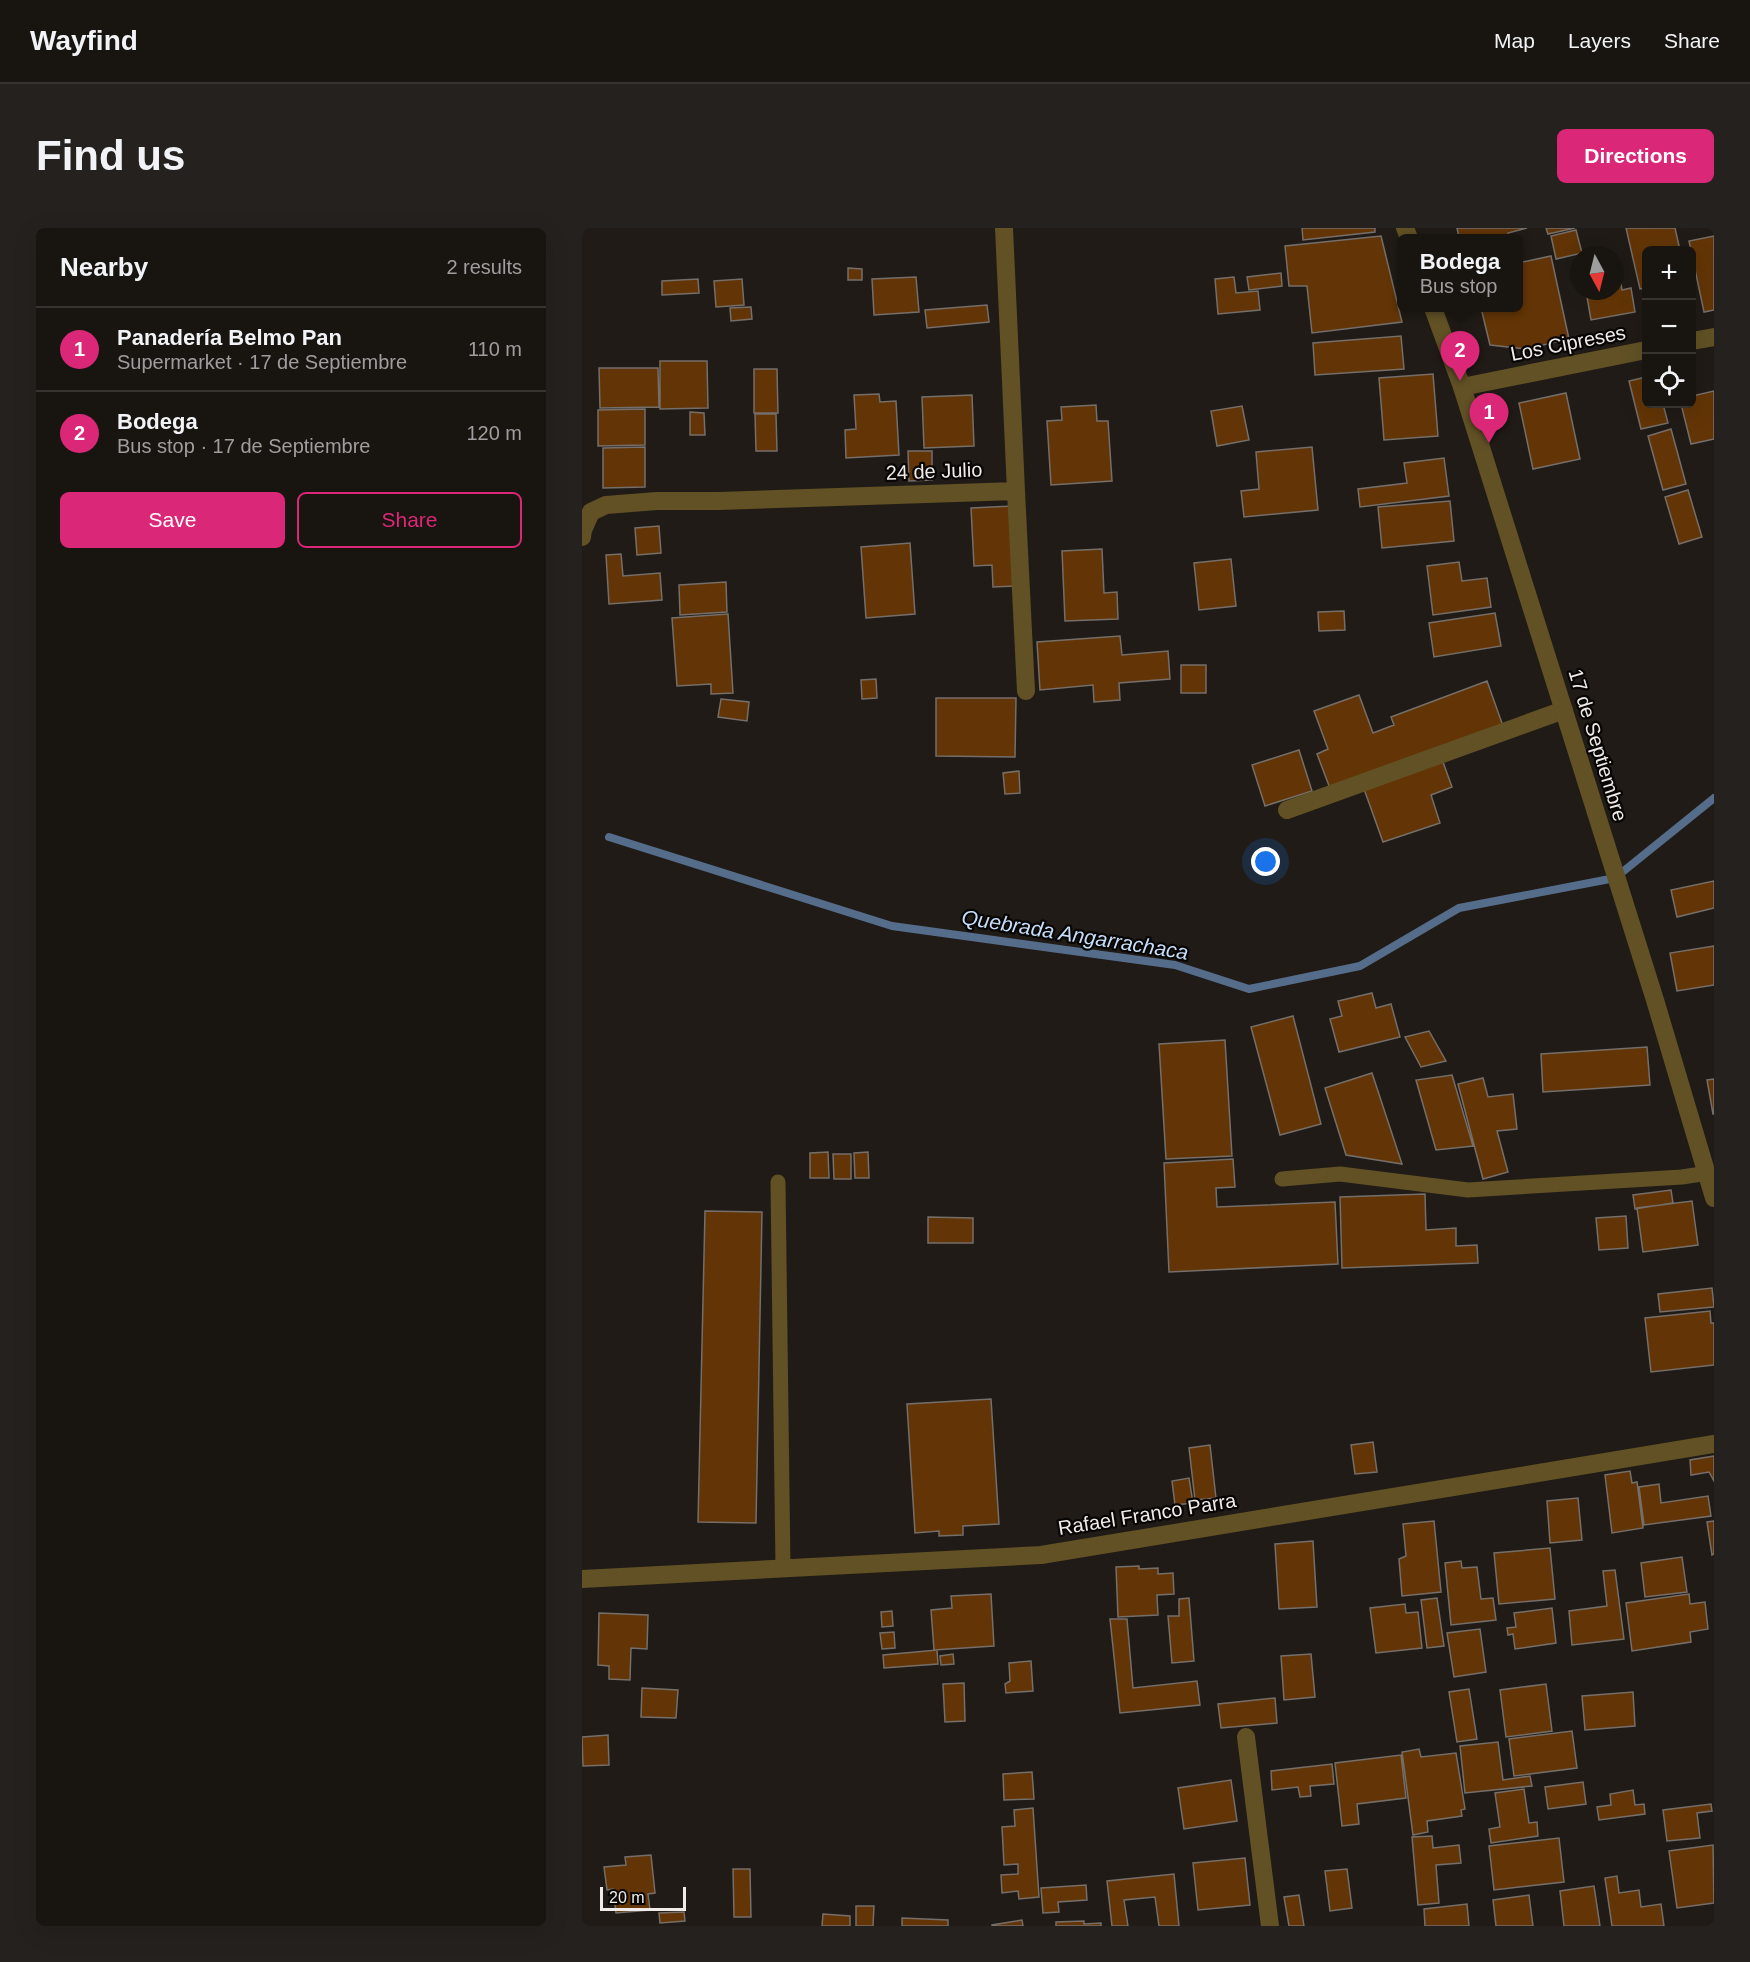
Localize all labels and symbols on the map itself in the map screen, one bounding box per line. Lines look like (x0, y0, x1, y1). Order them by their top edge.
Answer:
north arrow (1570, 246, 1624, 300)
street label: Los Cipreses (1509, 321, 1627, 365)
pin: 2 (1440, 332, 1480, 381)
pin: 1 (1470, 394, 1508, 443)
street label: 24 de Julio (885, 458, 983, 484)
street label: 17 de Septiembre (1564, 666, 1632, 824)
your location (1251, 847, 1280, 876)
water label: Quebrada Angarrachaca (960, 905, 1190, 964)
street label: Rafael Franco Parra (1056, 1489, 1239, 1539)
scale bar (600, 1884, 686, 1912)

